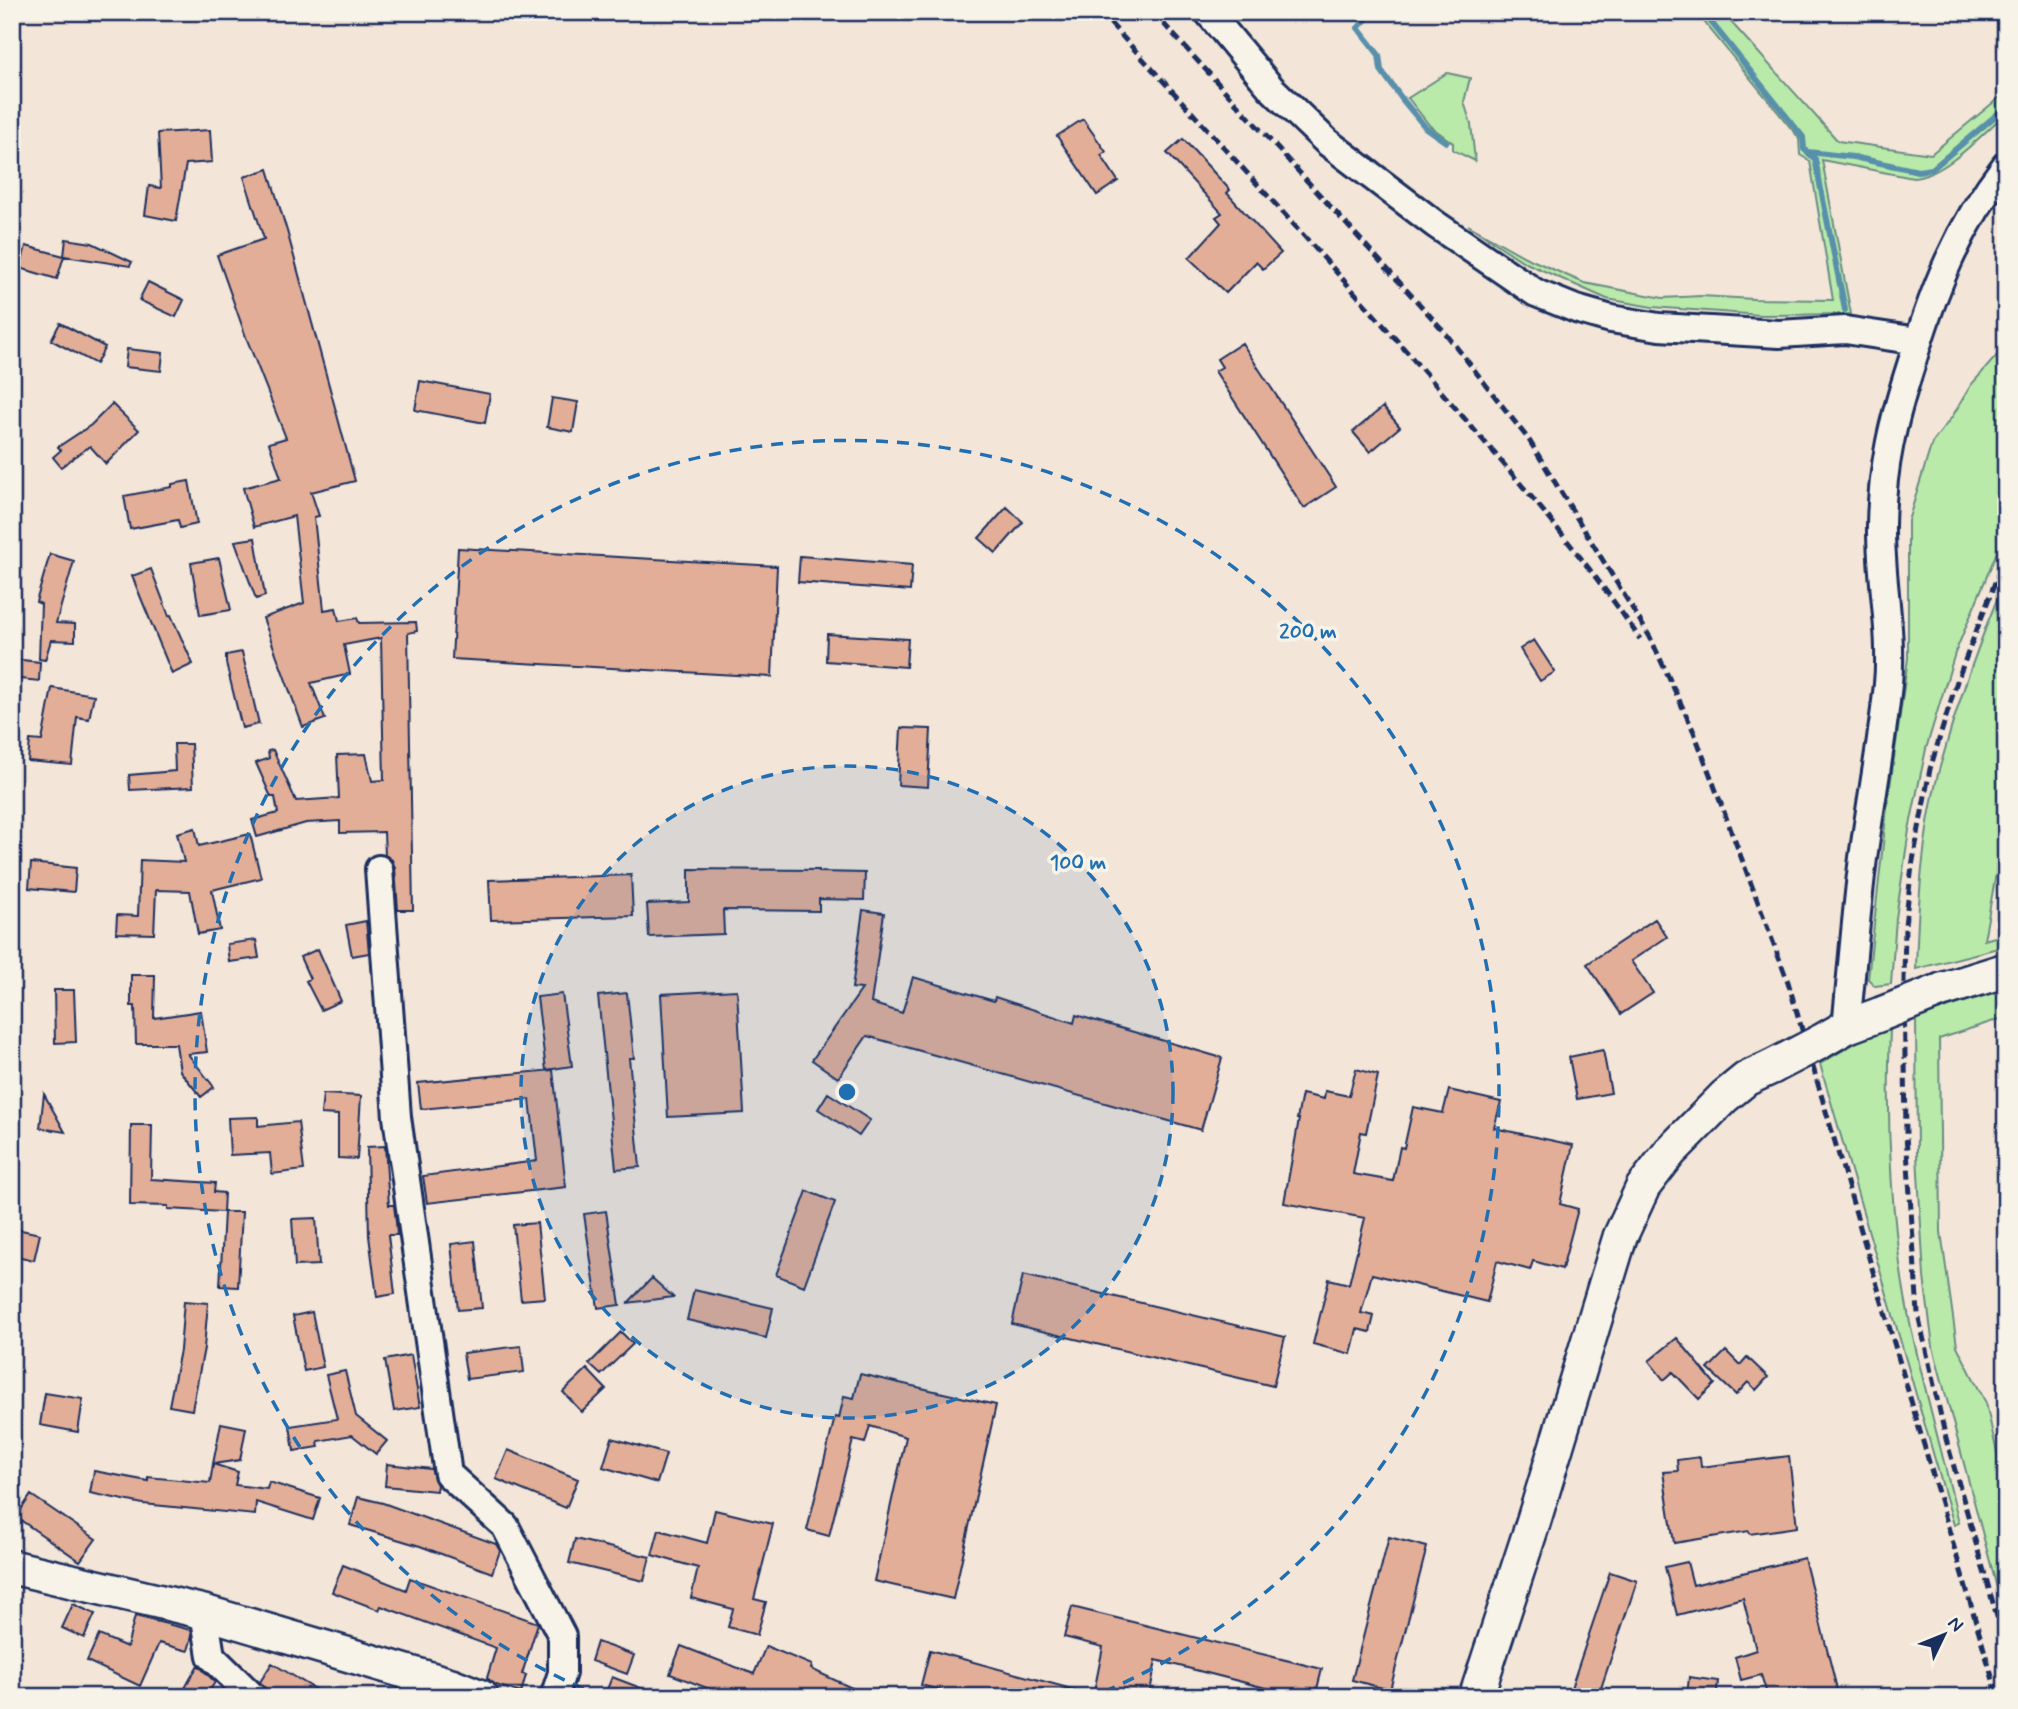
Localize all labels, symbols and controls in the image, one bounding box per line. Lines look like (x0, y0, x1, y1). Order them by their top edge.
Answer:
text: 200 m (1279, 618, 1337, 646)
text: 100 m (1050, 849, 1106, 877)
centre of rings (835, 1080, 859, 1104)
north arrow (1910, 1600, 1980, 1670)
text: N (1942, 1611, 1969, 1638)

